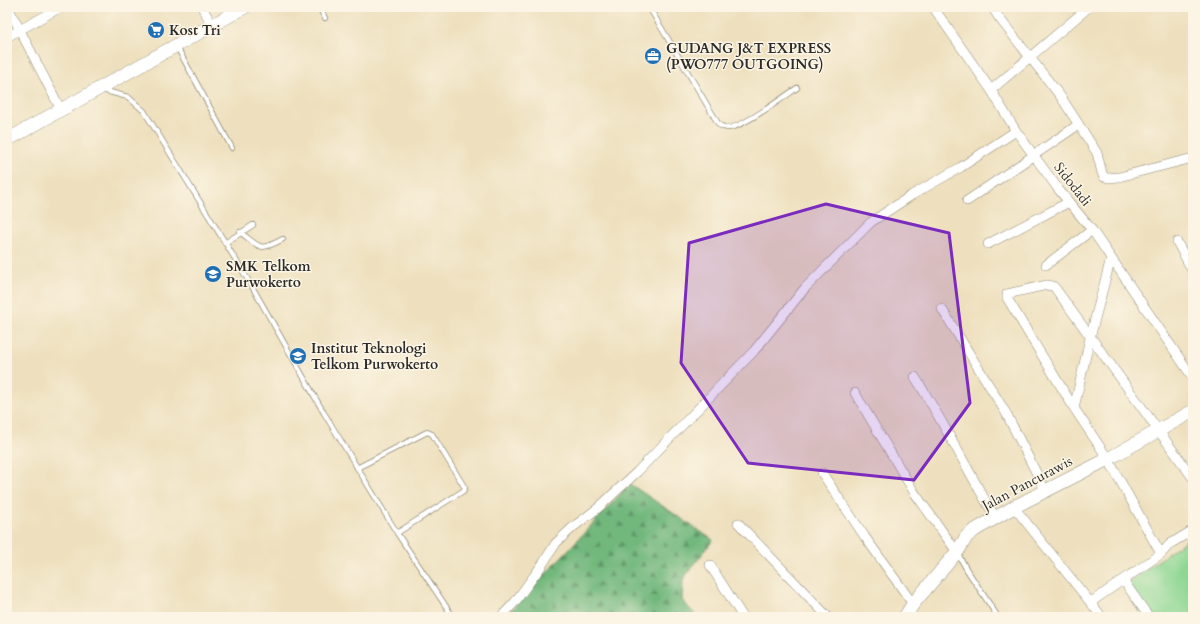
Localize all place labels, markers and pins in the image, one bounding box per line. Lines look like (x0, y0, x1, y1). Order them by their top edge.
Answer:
supermarket icon: Kost Tri (146, 20, 166, 40)
place label: Kost Tri (169, 21, 221, 40)
place label: GUDANG J&T EXPRESS (PWO777 OUTGOING) (666, 39, 831, 74)
office icon: GUDANG J&T EXPRESS (PWO777 OUTGOING) (643, 46, 663, 66)
place label: SMK Telkom Purwokerto (226, 257, 311, 292)
school or university icon: SMK Telkom Purwokerto (203, 264, 223, 284)
place label: Institut Teknologi Telkom Purwokerto (311, 339, 438, 374)
school or university icon: Institut Teknologi Telkom Purwokerto (288, 346, 308, 366)

